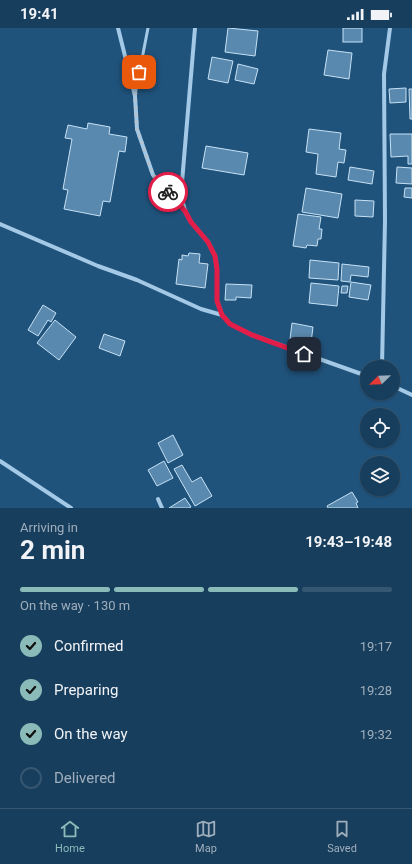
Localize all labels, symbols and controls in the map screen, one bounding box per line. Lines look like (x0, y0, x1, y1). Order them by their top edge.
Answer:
text: 19:41 (20, 5, 59, 23)
pin (122, 55, 156, 89)
icon: bag (128, 61, 150, 83)
courier (148, 172, 188, 212)
icon: bike (157, 181, 179, 203)
pin (287, 337, 321, 371)
icon: home (293, 343, 315, 365)
north arrow (360, 360, 400, 400)
map controls (360, 360, 400, 496)
button: locate (360, 408, 400, 448)
button: layers (360, 456, 400, 496)
text: Arriving in (20, 520, 78, 535)
text: 19:43–19:48 (305, 533, 392, 551)
text: 2 min (20, 535, 85, 565)
text: On the way · 130 m (20, 598, 130, 613)
icon: check (20, 635, 42, 657)
text: Confirmed (54, 637, 124, 655)
text: 19:17 (360, 639, 392, 654)
icon: check (20, 679, 42, 701)
text: Preparing (54, 681, 118, 699)
text: 19:28 (360, 683, 392, 698)
icon: check (20, 723, 42, 745)
text: On the way (54, 725, 128, 743)
text: 19:32 (360, 727, 392, 742)
text: Delivered (54, 769, 116, 787)
tab: Home (55, 818, 85, 855)
tab: Map (195, 818, 217, 855)
tab: Saved (327, 818, 357, 855)

